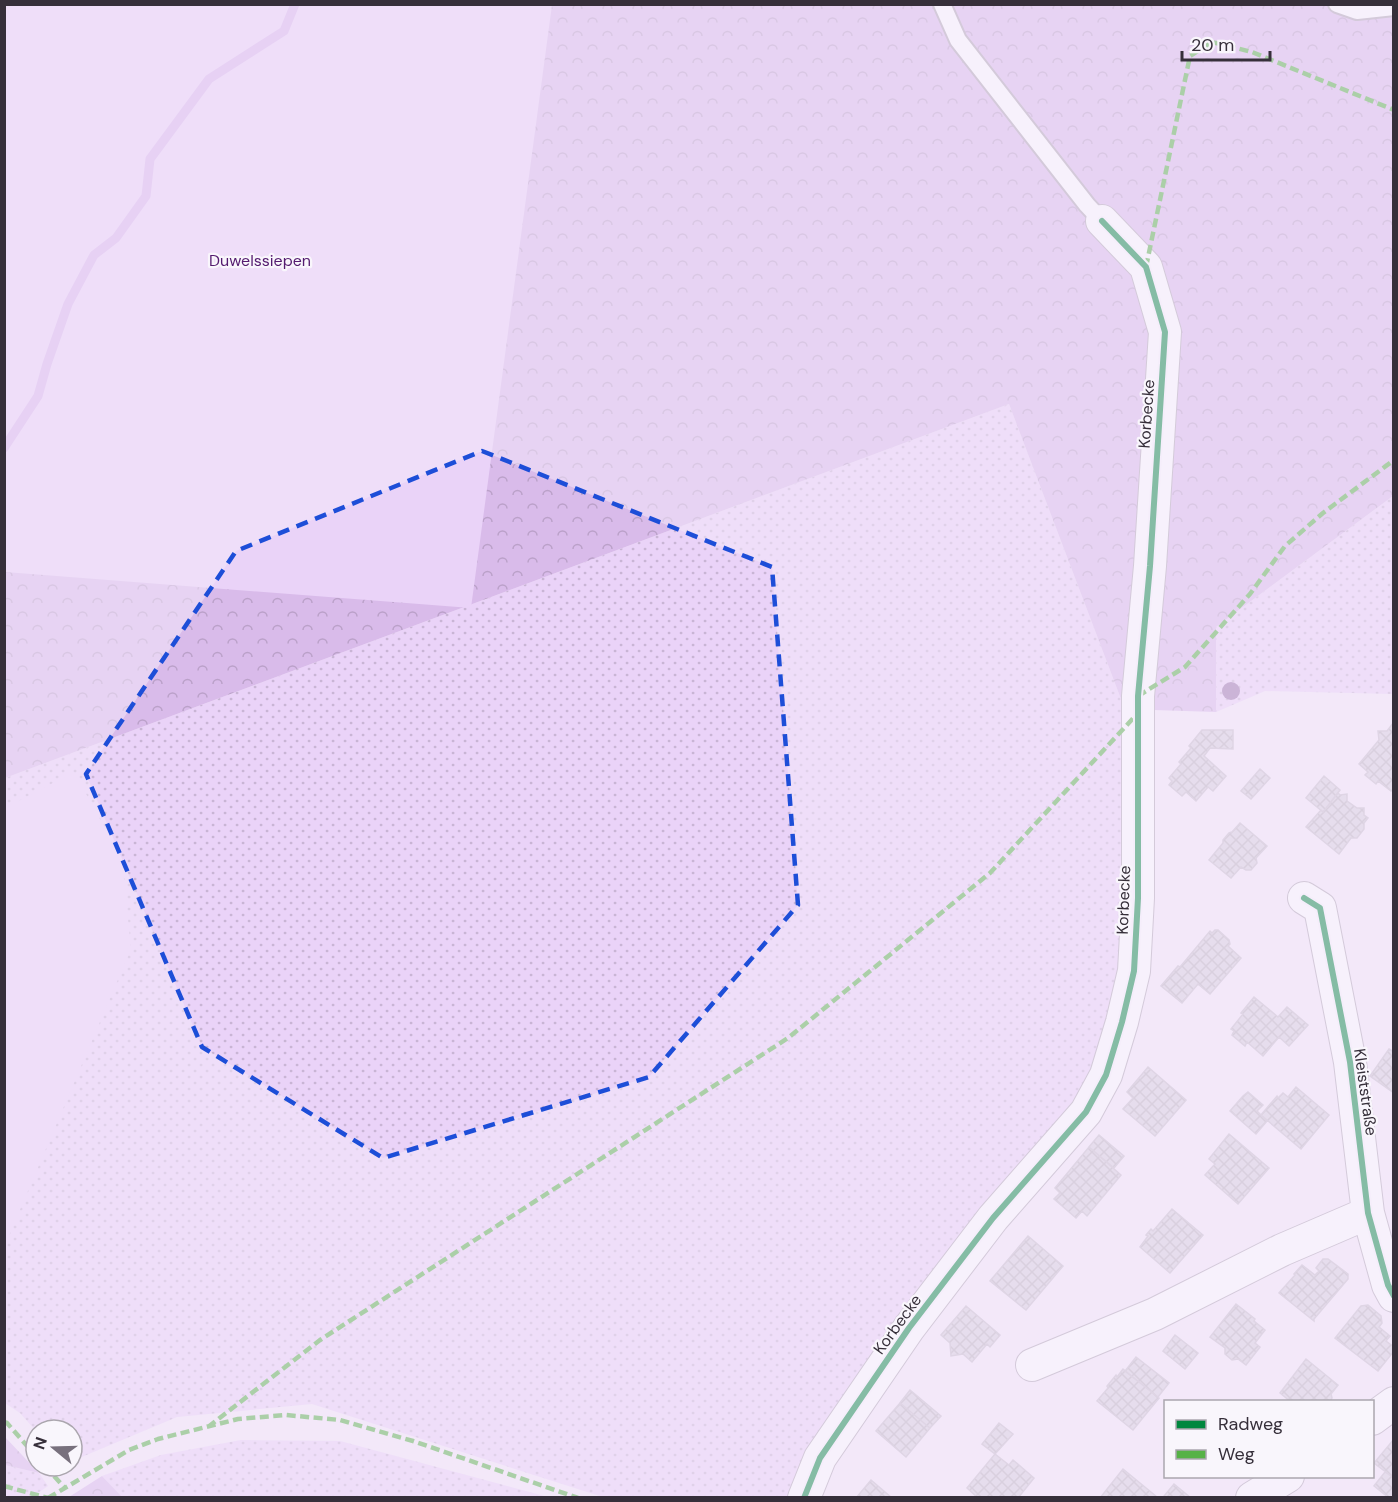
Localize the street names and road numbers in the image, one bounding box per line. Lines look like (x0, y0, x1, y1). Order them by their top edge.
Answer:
street label: Korbecke (1134, 379, 1159, 449)
street label: Korbecke (1112, 865, 1135, 935)
street label: Kleiststraße (1349, 1047, 1382, 1137)
street label: Korbecke (869, 1290, 926, 1358)

